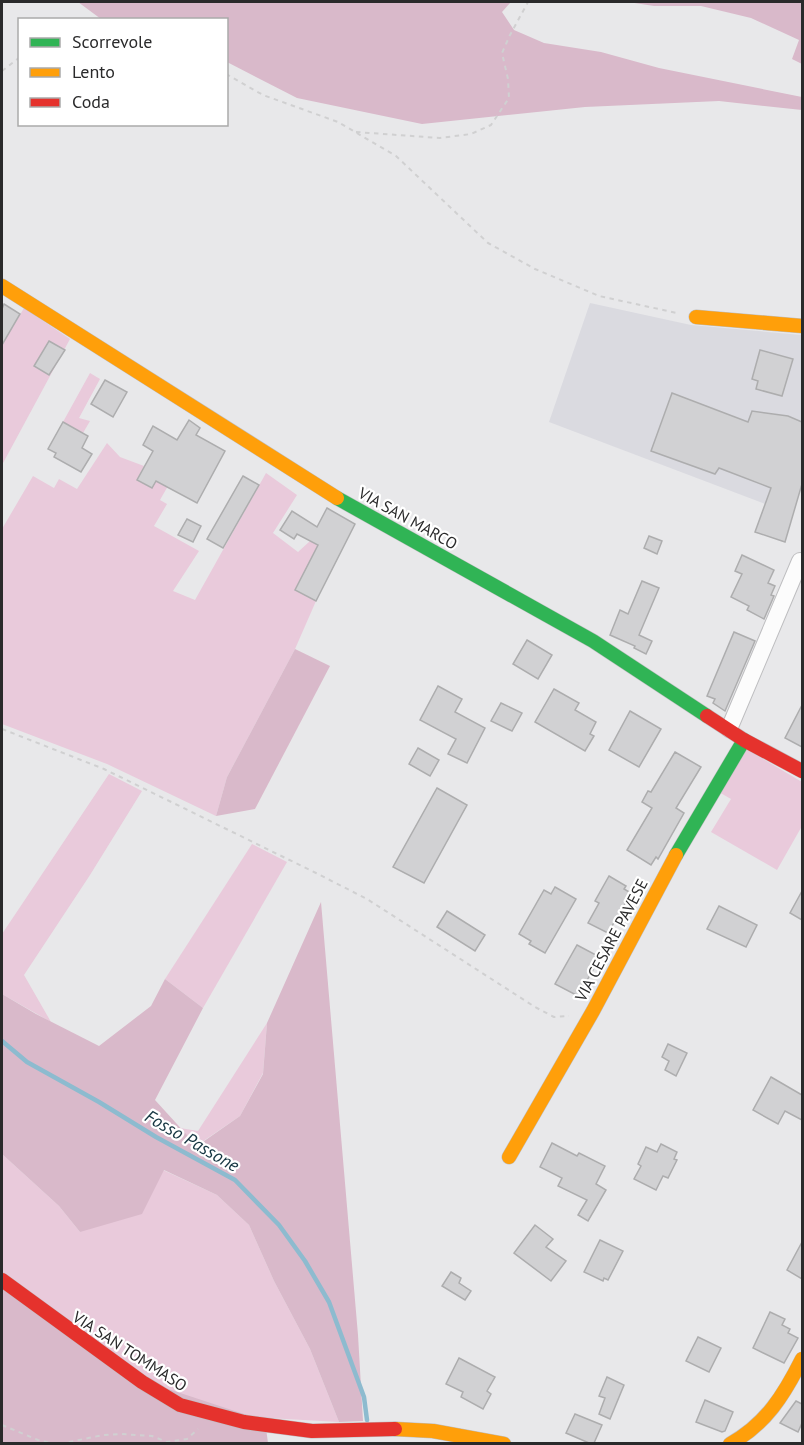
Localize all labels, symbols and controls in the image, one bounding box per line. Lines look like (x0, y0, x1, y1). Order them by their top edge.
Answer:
legend (18, 18, 228, 126)
text: Scorrevole (72, 30, 152, 53)
text: Lento (72, 60, 115, 83)
text: Coda (72, 90, 110, 113)
street label: VIA SAN MARCO (354, 482, 461, 553)
street label: VIA CESARE PAVESE (570, 875, 652, 1006)
water label: Fosso Passone (141, 1104, 244, 1177)
street label: VIA SAN TOMMASO (68, 1306, 191, 1395)

